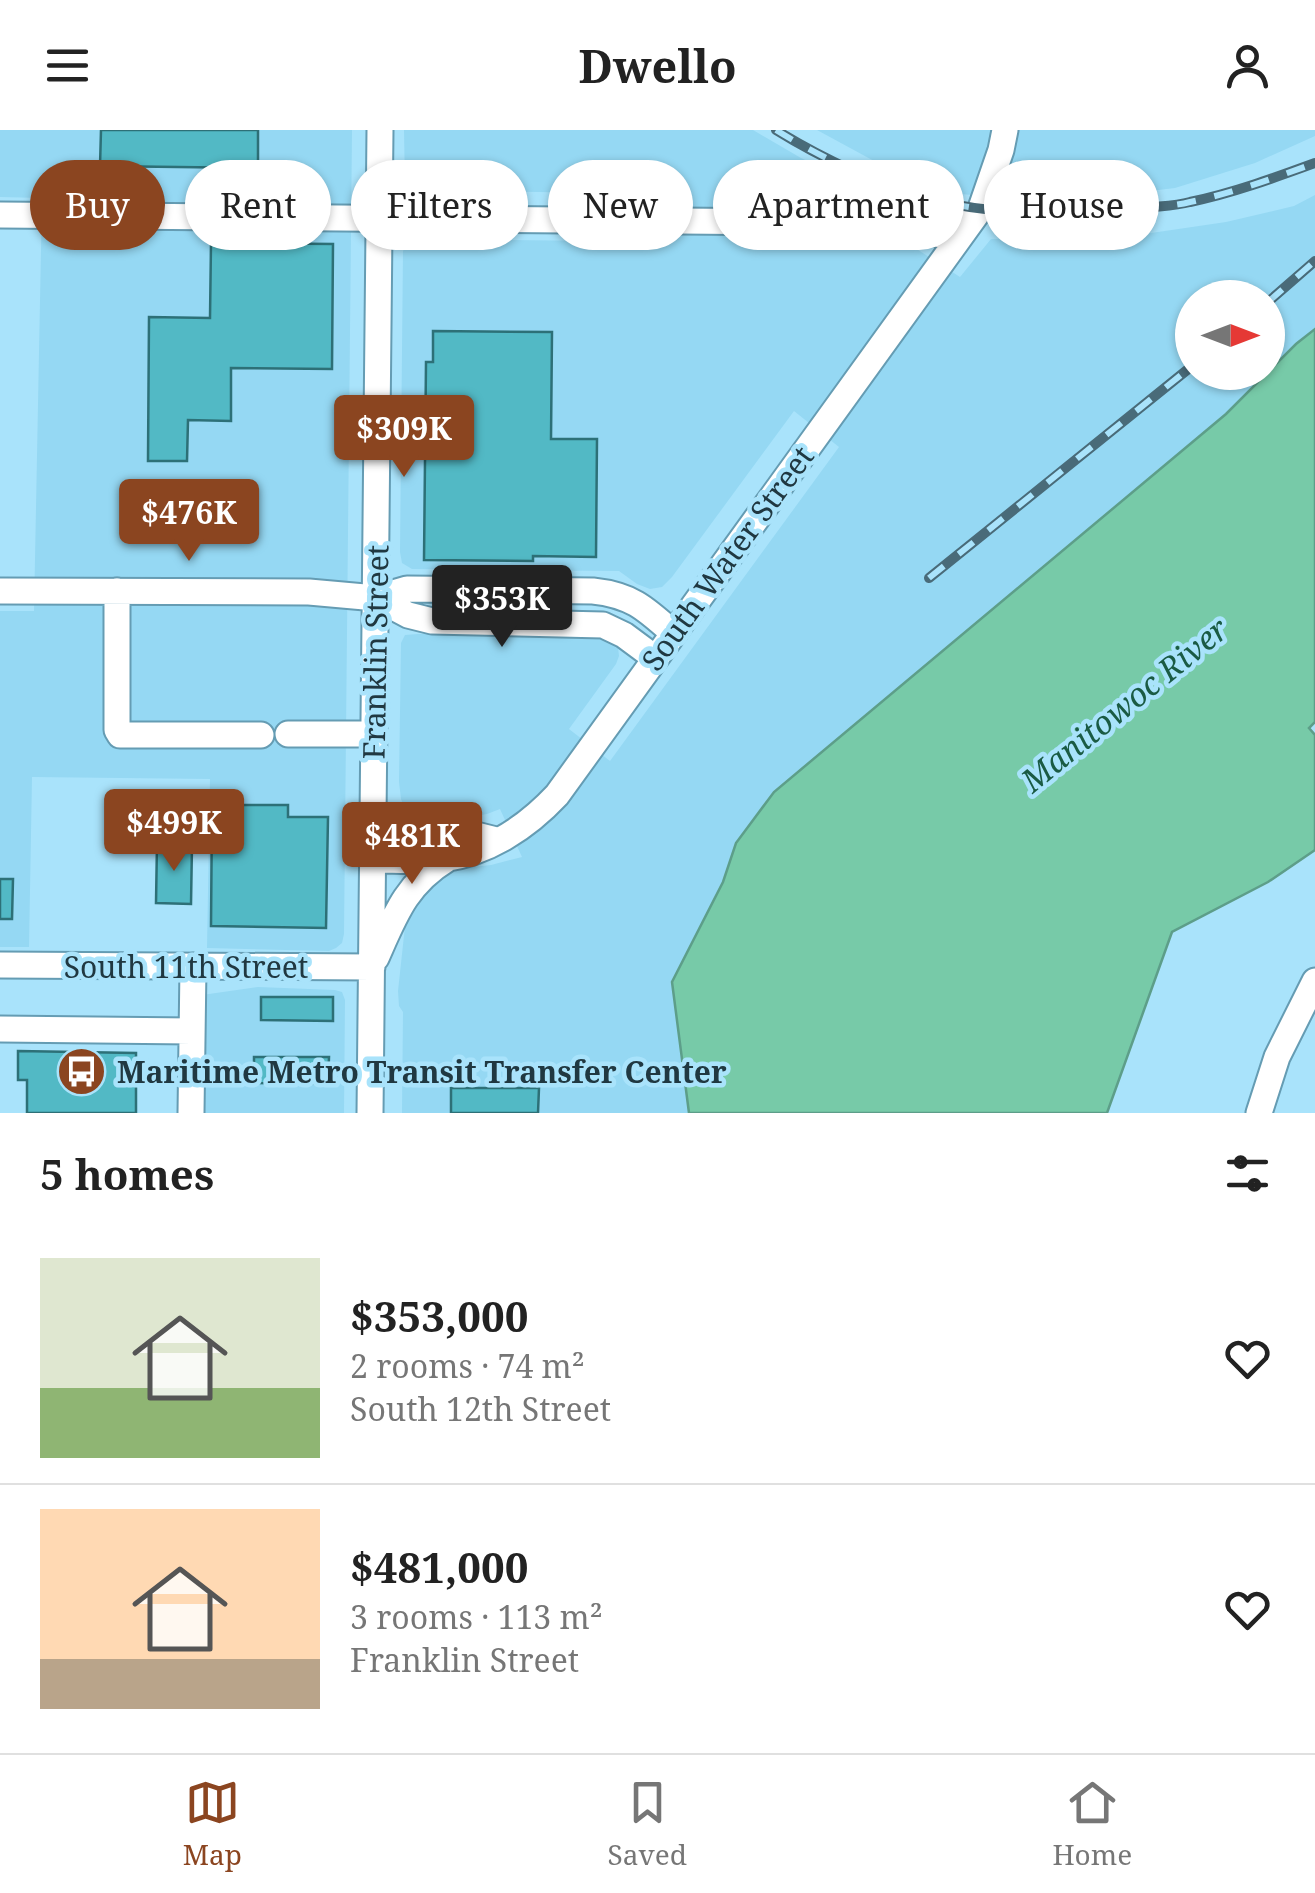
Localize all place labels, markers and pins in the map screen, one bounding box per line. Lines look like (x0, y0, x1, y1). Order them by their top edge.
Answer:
pin: $309K (334, 395, 474, 480)
pin: $476K (119, 479, 259, 564)
pin: $353K (432, 565, 572, 650)
pin: $499K (104, 789, 244, 874)
pin: $481K (342, 802, 482, 887)
bus stop icon: Maritime Metro Transit Transfer Center (56, 1045, 108, 1097)
place label: Maritime Metro Transit Transfer Center (117, 1051, 727, 1092)

